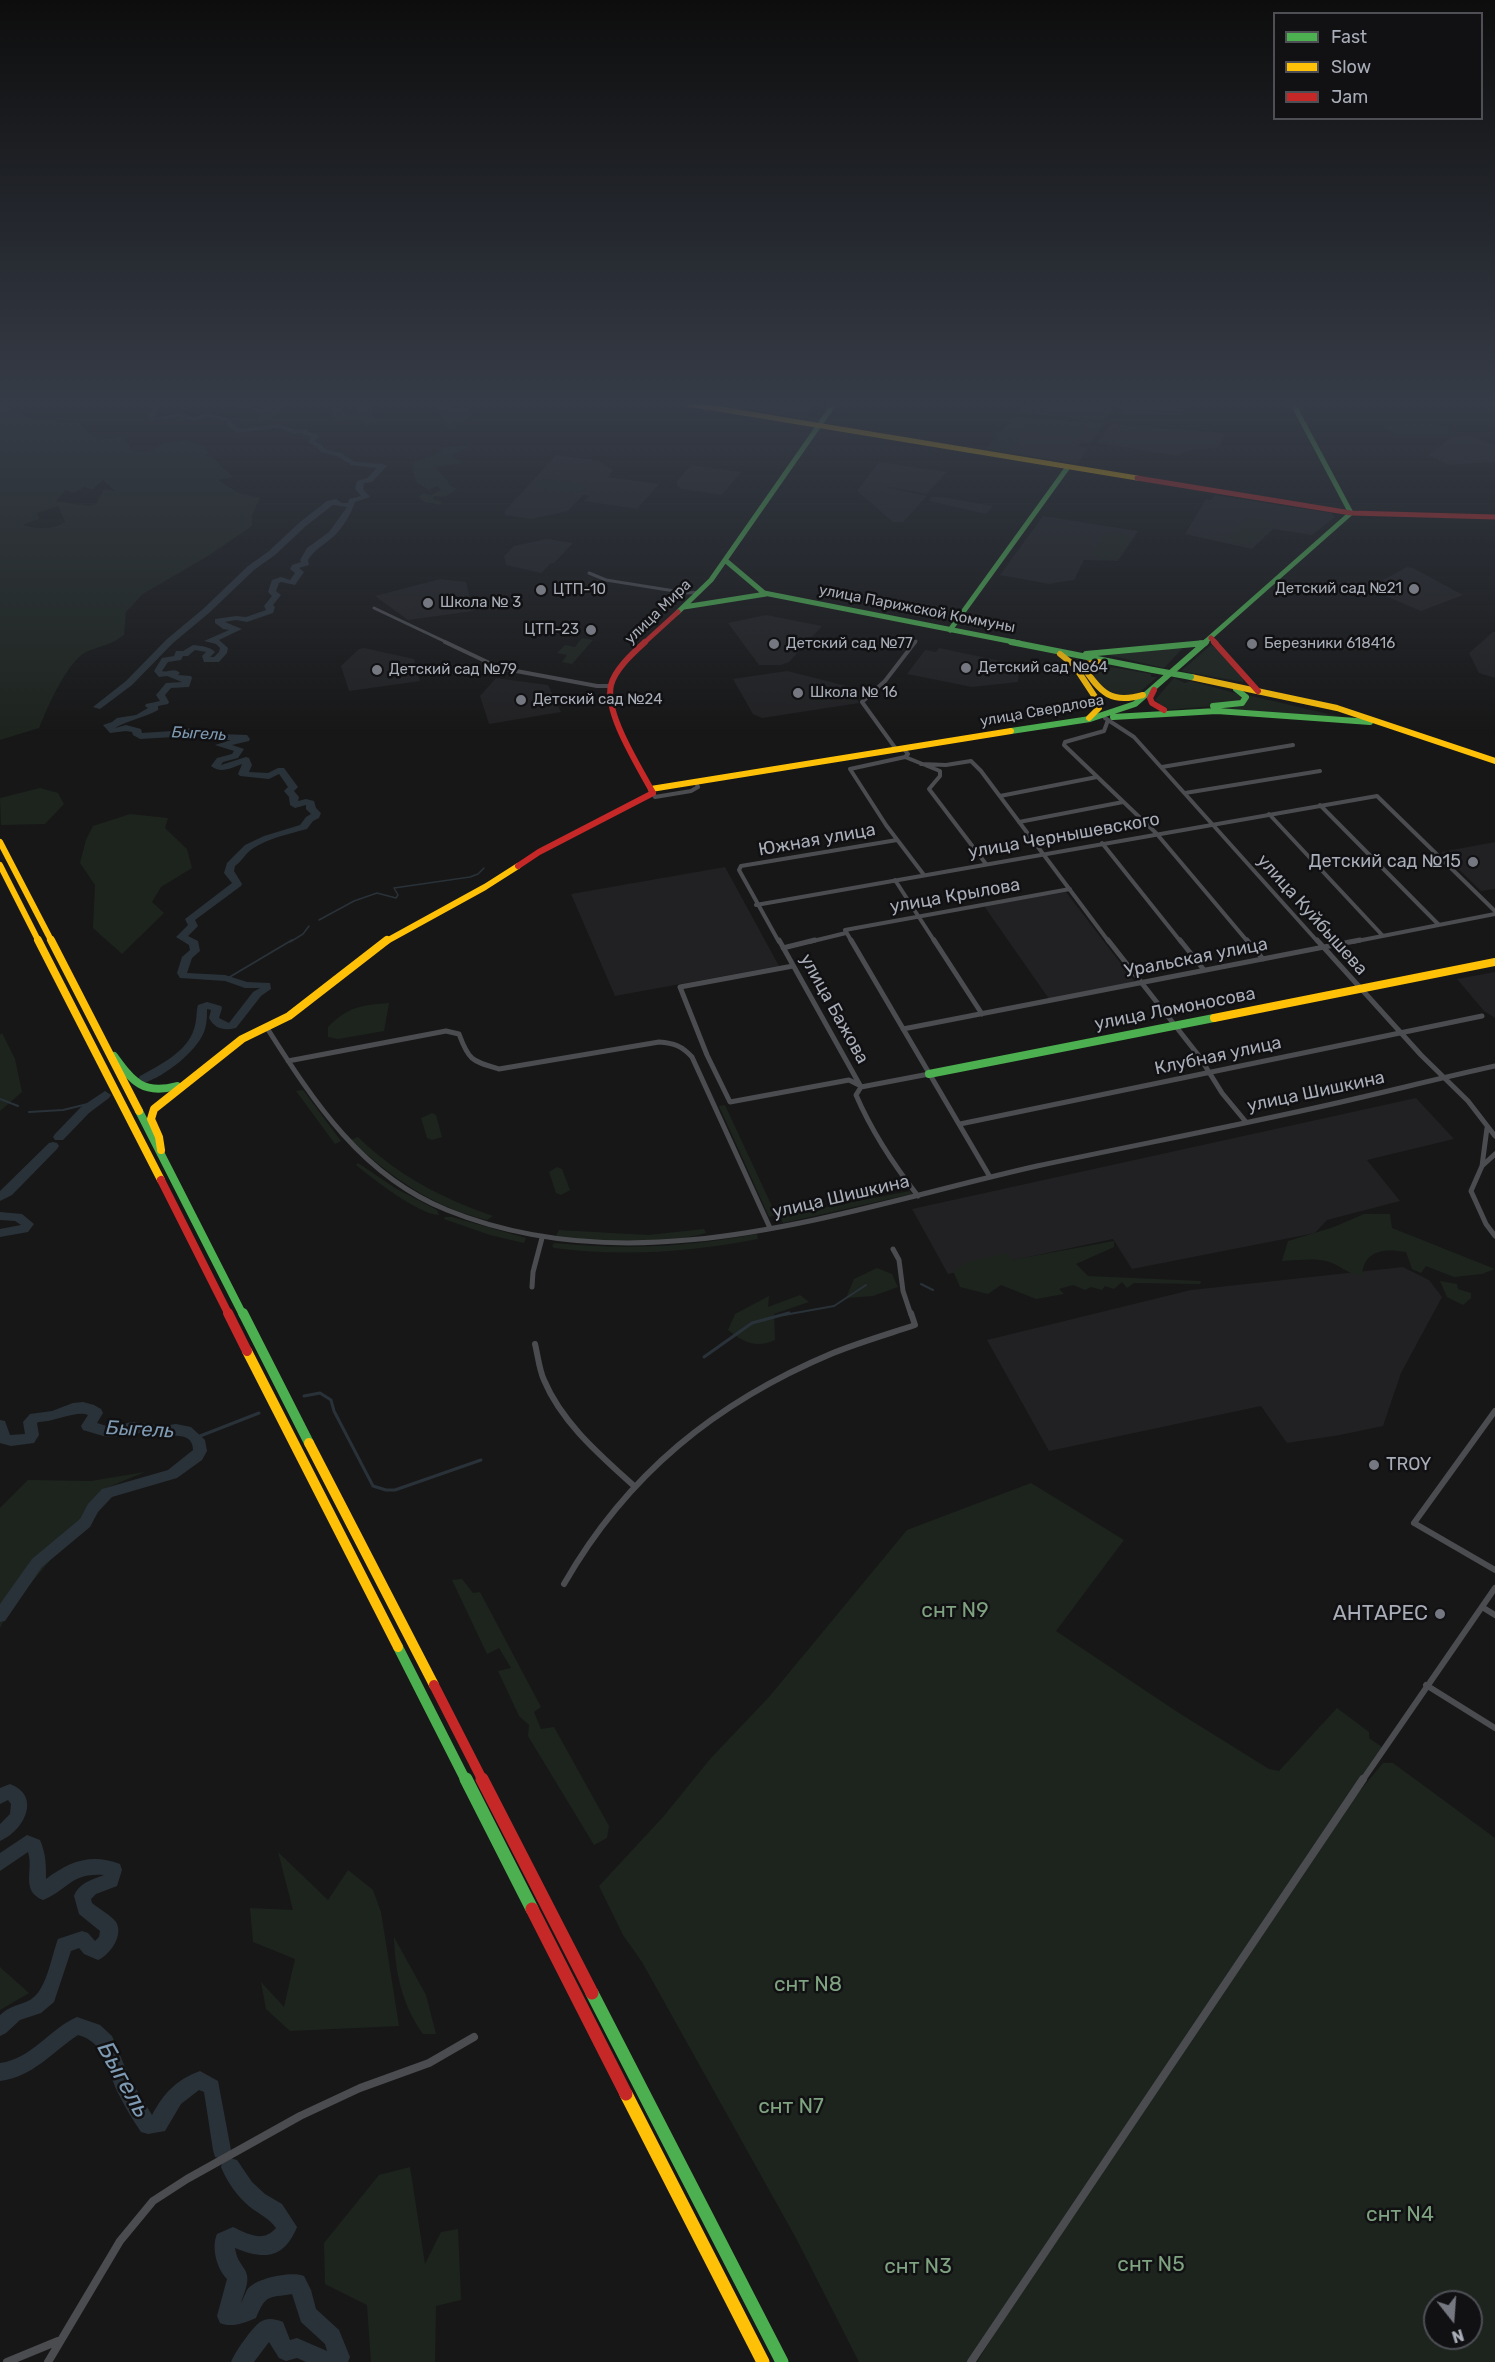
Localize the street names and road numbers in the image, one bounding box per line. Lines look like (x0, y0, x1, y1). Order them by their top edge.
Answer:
street label: улица Мира (621, 576, 695, 648)
street label: улица Парижской Коммуны (817, 581, 1017, 637)
street label: улица Свердлова (979, 691, 1105, 731)
street label: улица Чернышевского (967, 809, 1161, 863)
street label: Южная улица (757, 819, 877, 861)
street label: улица Куйбышева (1252, 850, 1372, 980)
street label: улица Крылова (888, 874, 1022, 918)
street label: Уральская улица (1123, 934, 1269, 982)
street label: улица Бажова (795, 950, 873, 1068)
street label: улица Ломоносова (1093, 983, 1257, 1035)
street label: Клубная улица (1153, 1032, 1283, 1080)
street label: улица Шишкина (1245, 1067, 1387, 1117)
street label: улица Шишкина (770, 1171, 912, 1223)

